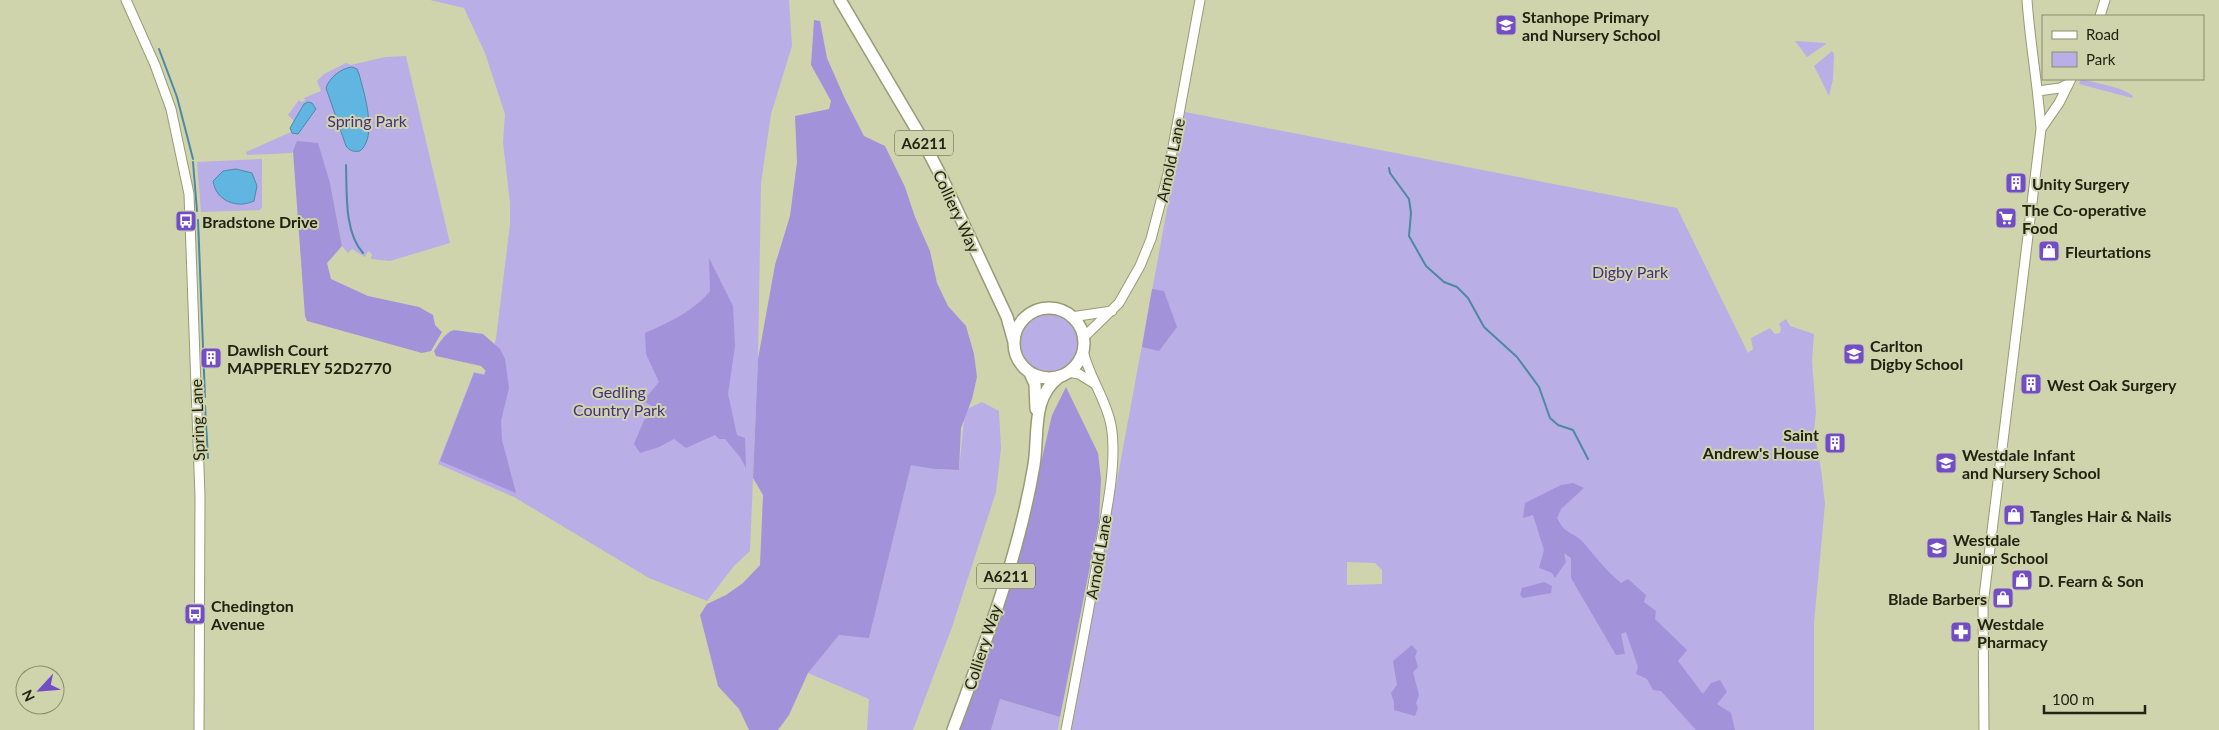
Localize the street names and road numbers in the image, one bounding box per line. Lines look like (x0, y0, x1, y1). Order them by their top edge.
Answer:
street label: Arnold Lane (1152, 116, 1188, 204)
road number: A6211 (895, 130, 953, 156)
street label: Colliery Way (930, 167, 985, 256)
street label: Spring Lane (186, 379, 208, 461)
street label: Arnold Lane (1081, 513, 1115, 601)
road number: A6211 (977, 564, 1035, 588)
street label: Colliery Way (959, 601, 1005, 692)

